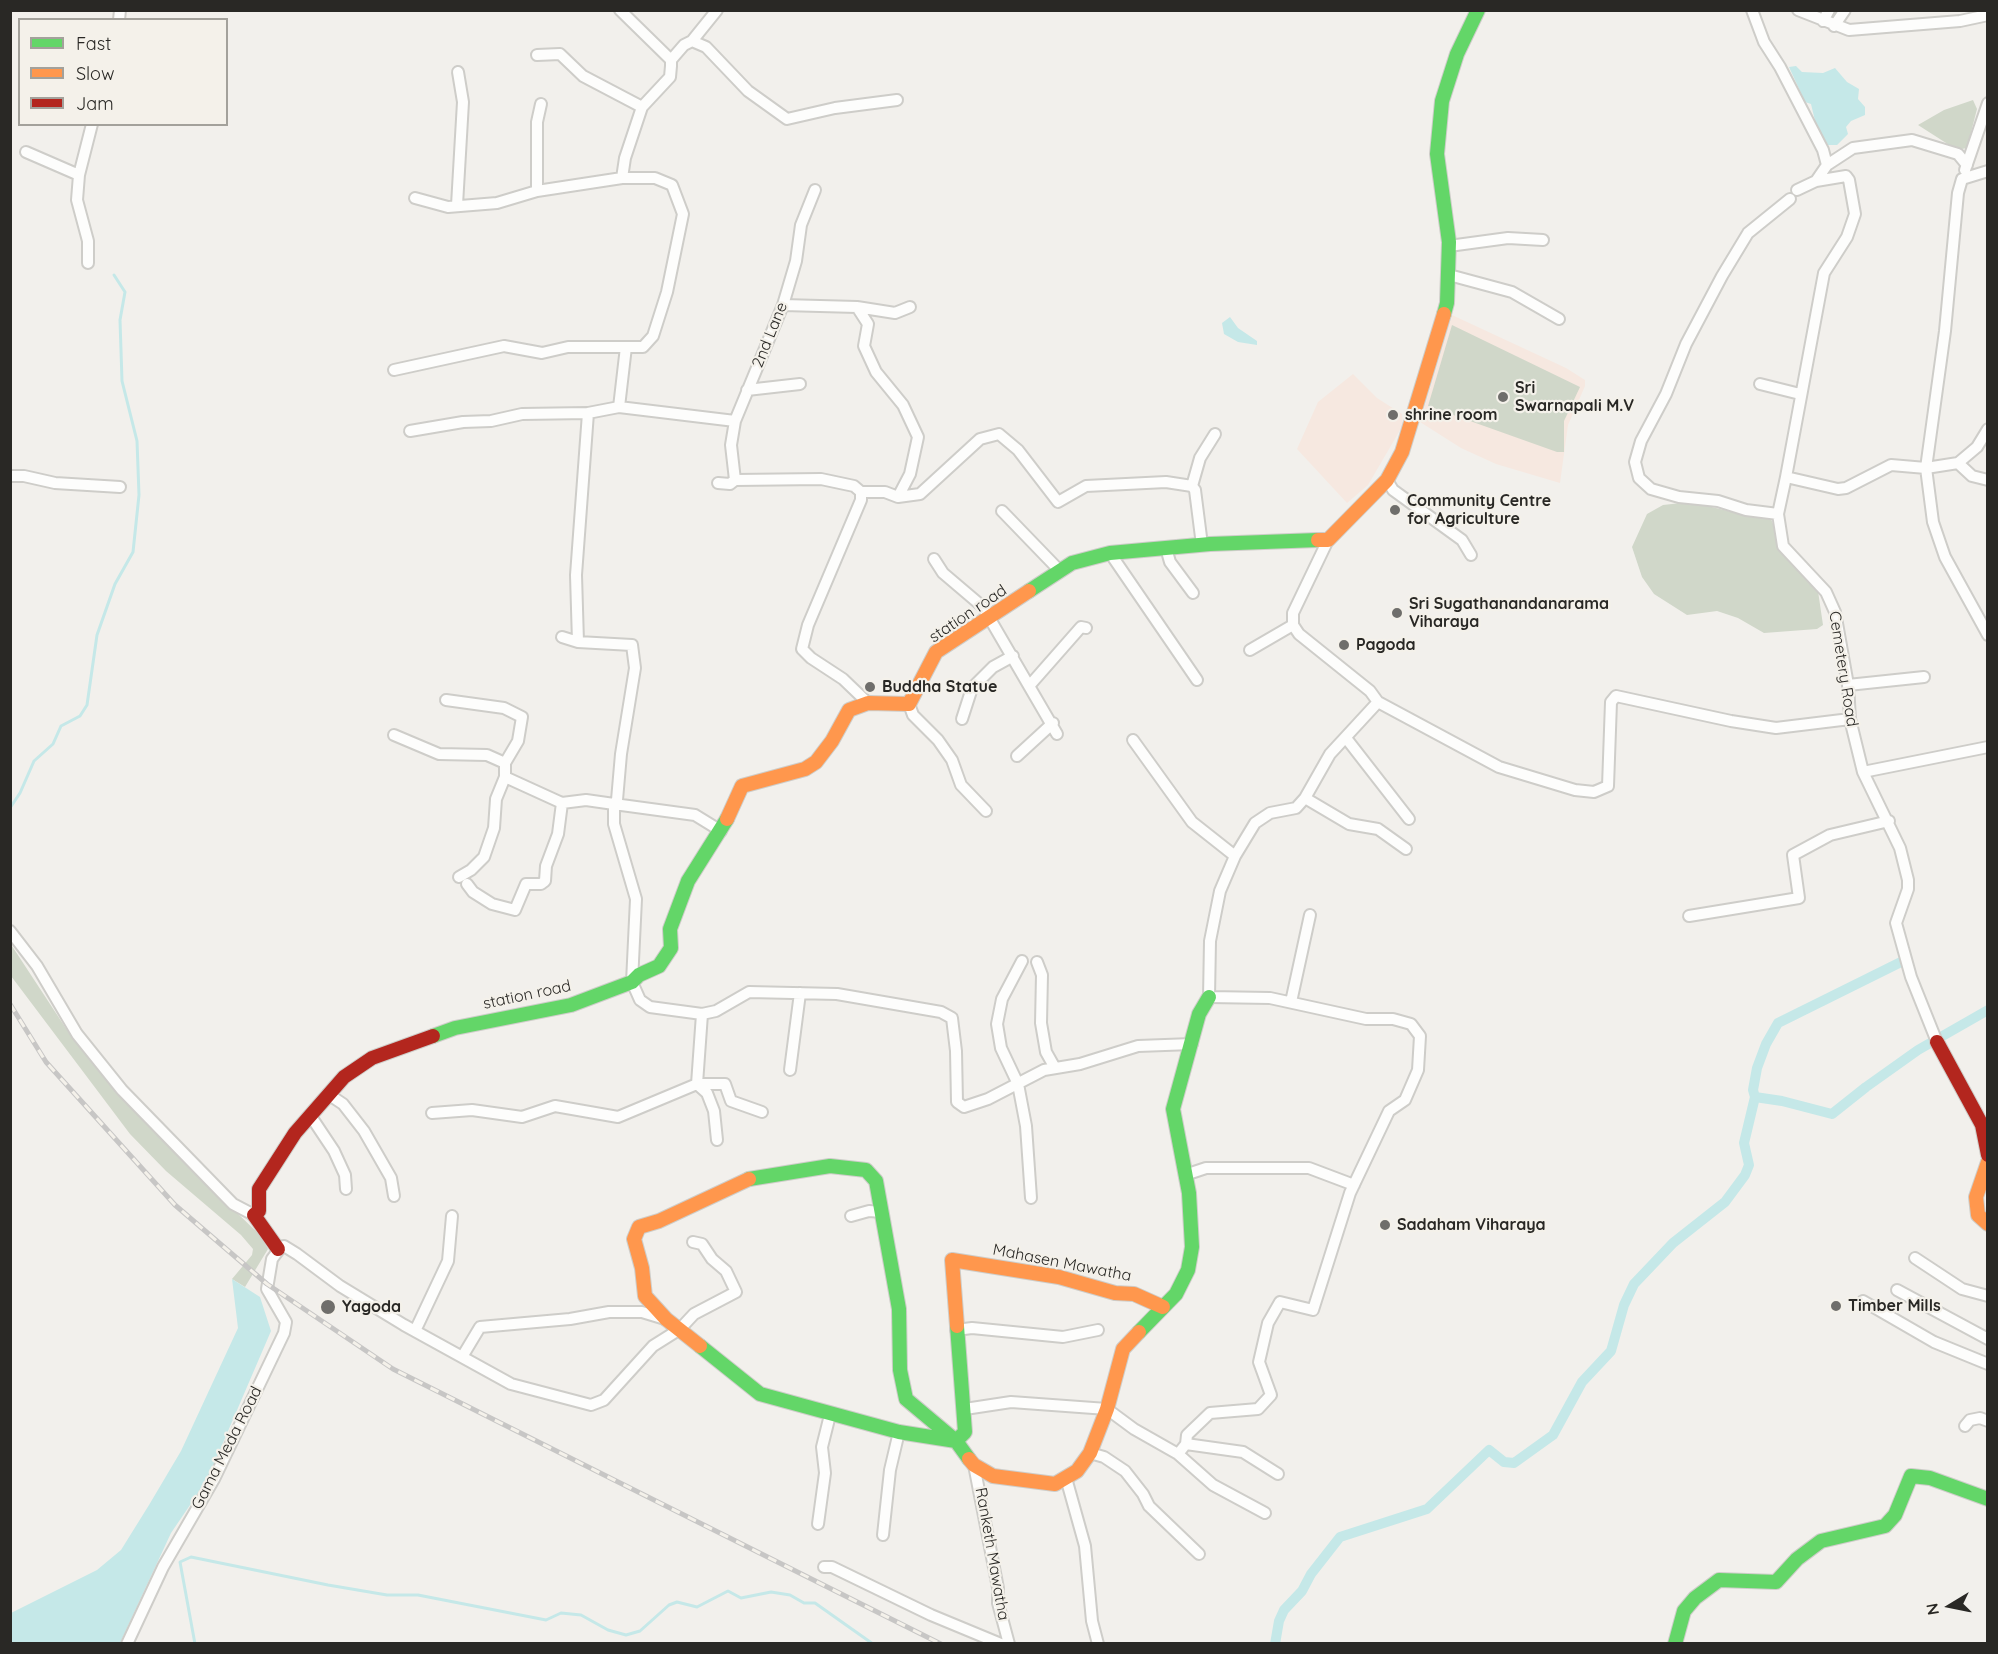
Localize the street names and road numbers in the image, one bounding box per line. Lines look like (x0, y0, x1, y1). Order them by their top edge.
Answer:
street label: 2nd Lane (748, 300, 792, 370)
street label: station road (925, 581, 1011, 647)
street label: Cemetery Road (1824, 610, 1862, 728)
street label: station road (481, 976, 573, 1014)
street label: Mahasen Mawatha (991, 1240, 1133, 1286)
street label: Gama Meda Road (188, 1383, 266, 1513)
street label: Ranketh Mawatha (971, 1486, 1013, 1622)

